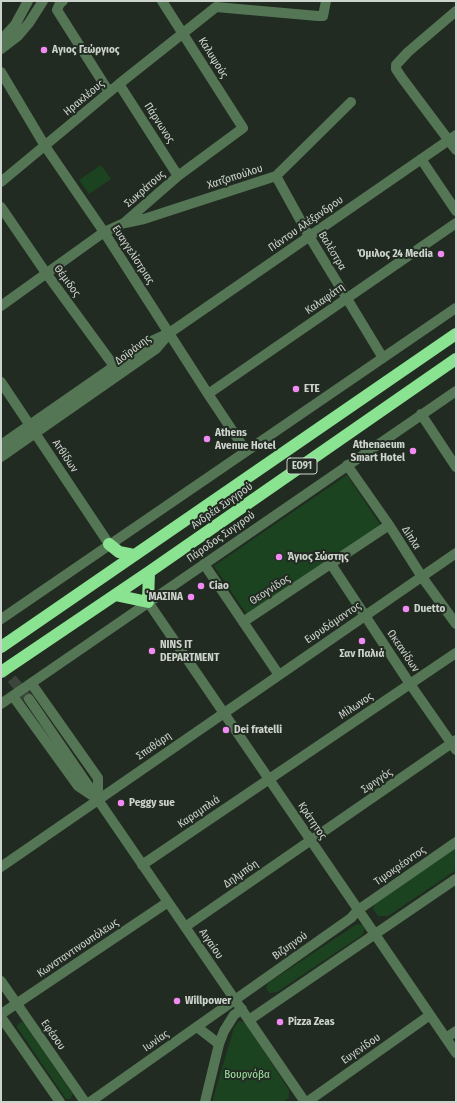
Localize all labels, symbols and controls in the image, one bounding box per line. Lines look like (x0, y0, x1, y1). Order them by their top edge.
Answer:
street label: Καλυψούς (195, 35, 231, 81)
place label: Αγιος Γεώργιος (52, 43, 120, 57)
marker: Αγιος Γεώργιος (39, 45, 49, 55)
street label: Ηρακλέους (61, 77, 107, 119)
street label: Πάρνωνος (141, 100, 177, 146)
street label: Χατζοπούλου (205, 162, 265, 192)
street label: Σωκράτους (122, 168, 168, 210)
street label: Πάντου Αλέξανδρου (266, 193, 346, 255)
street label: Ευαγγελίστριας (109, 223, 157, 287)
street label: Βαλέστρα (315, 229, 349, 273)
place label: Όμιλος 24 Media (357, 247, 433, 261)
marker: Όμιλος 24 Media (436, 249, 446, 259)
street label: Θέμιδος (51, 262, 83, 300)
street label: Καλαφάτη (303, 281, 347, 317)
street label: Δοϊράνης (112, 332, 154, 368)
place label: ETE (304, 382, 320, 396)
marker: ETE (291, 384, 301, 394)
place label: Athens Avenue Hotel (215, 426, 276, 452)
marker: Athens Avenue Hotel (202, 434, 212, 444)
street label: Ατθίδων (49, 437, 81, 475)
place label: Athenaeum Smart Hotel (350, 438, 405, 464)
marker: Athenaeum Smart Hotel (408, 446, 418, 456)
road number: ΕΟ91 (287, 458, 317, 474)
street label: Ανδρέα Συγγρού (189, 480, 255, 532)
street label: Πάροδος Συγγρού (184, 509, 258, 565)
street label: Δίπλα (399, 524, 423, 552)
place label: Άγιος Σώστης (287, 550, 349, 564)
marker: Άγιος Σώστης (274, 552, 284, 562)
street label: Θεογνίδος (247, 572, 293, 608)
place label: Ciao (209, 579, 229, 593)
marker: Ciao (196, 581, 206, 591)
place label: ΄ΜΑΣΙΝΑ (146, 590, 183, 604)
marker: ΄ΜΑΣΙΝΑ (186, 592, 196, 602)
street label: Ευρυδάμαντος (302, 599, 364, 647)
place label: Duetto (414, 602, 445, 616)
marker: Duetto (401, 604, 411, 614)
street label: Ωκεανίδων (384, 627, 422, 675)
marker: Σαν Παλιά (357, 636, 367, 646)
place label: NINS IT DEPARTMENT (160, 638, 219, 664)
marker: NINS IT DEPARTMENT (147, 646, 157, 656)
place label: Σαν Παλιά (340, 647, 384, 661)
street label: Μίλωνος (336, 690, 376, 722)
place label: Dei fratelli (234, 723, 282, 737)
marker: Dei fratelli (221, 725, 231, 735)
street label: Σπαθάρη (134, 729, 174, 763)
street label: Σφιγγός (359, 766, 395, 796)
street label: Καραμπλιά (175, 793, 223, 831)
place label: Peggy sue (129, 796, 175, 810)
marker: Peggy sue (116, 798, 126, 808)
street label: Κράτητος (295, 800, 329, 842)
street label: Τιμοκρέοντος (372, 843, 428, 889)
street label: Δηλμπόη (221, 857, 261, 891)
street label: Κωνσταντινουπόλεως (35, 916, 121, 980)
street label: Αιγαίου (196, 926, 226, 962)
street label: Βιζυηνού (270, 929, 310, 963)
place label: Willpower (185, 994, 231, 1008)
marker: Willpower (172, 996, 182, 1006)
place label: Pizza Zeas (288, 1015, 335, 1029)
street label: Εφέσου (38, 1017, 68, 1053)
marker: Pizza Zeas (275, 1017, 285, 1027)
street label: Ιωνίας (141, 1027, 171, 1055)
street label: Ευγενίδου (339, 1031, 383, 1067)
park label: Βουρνόβα (224, 1068, 270, 1082)

